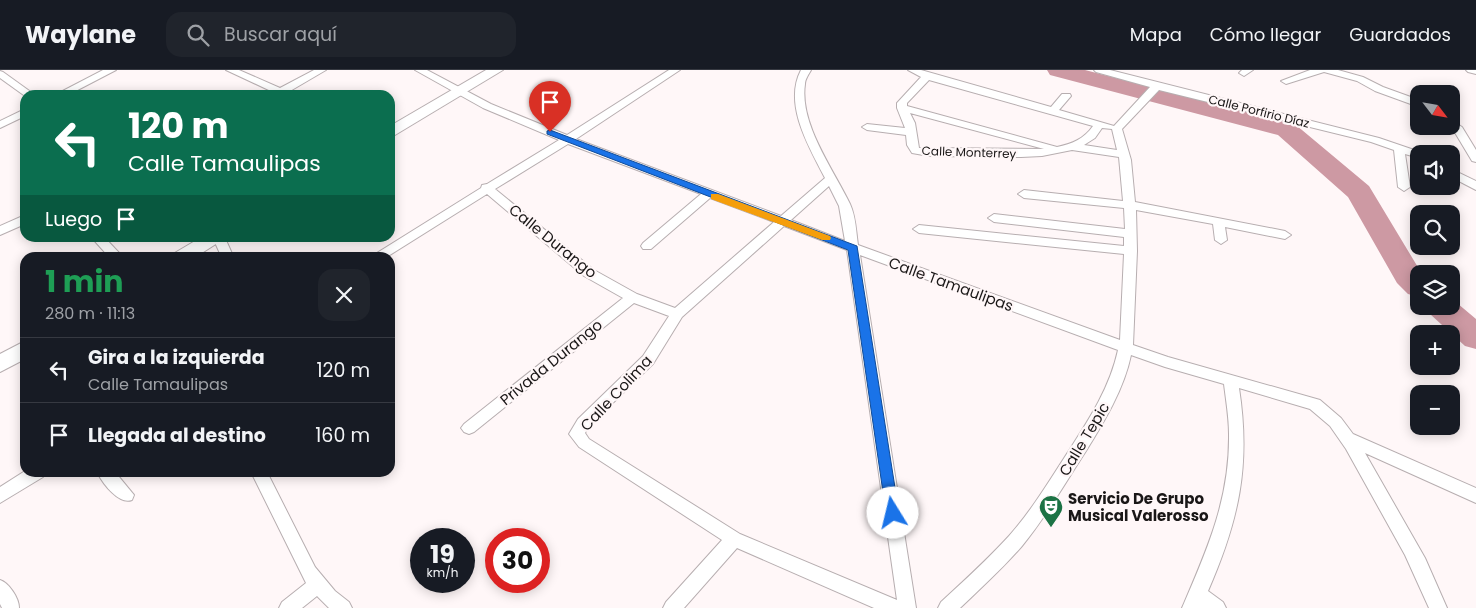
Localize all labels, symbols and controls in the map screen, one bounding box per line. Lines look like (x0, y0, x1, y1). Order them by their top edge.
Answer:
search box (166, 12, 516, 57)
text: Waylane (25, 18, 136, 51)
icon: search (184, 21, 212, 49)
text: Buscar aquí (224, 21, 337, 48)
text: Mapa (1130, 22, 1182, 47)
text: Cómo llegar (1210, 22, 1321, 47)
text: Guardados (1349, 22, 1451, 47)
pin (529, 81, 571, 132)
north arrow (1410, 85, 1460, 135)
map controls (1410, 85, 1460, 435)
icon: arrive (536, 88, 564, 116)
street label: Calle Porfirio Díaz (1207, 90, 1311, 132)
text: 120 m (128, 101, 228, 150)
icon: left (45, 110, 110, 175)
street label: Calle Monterrey (921, 142, 1017, 162)
button: sound (1410, 145, 1460, 195)
text: Calle Tamaulipas (128, 148, 321, 179)
street label: Calle Durango (505, 199, 601, 283)
icon: arrive (112, 205, 140, 233)
button: search (1410, 205, 1460, 255)
text: Luego (45, 206, 102, 233)
street label: Calle Tamaulipas (886, 252, 1016, 316)
text: 1 min (45, 260, 123, 303)
button: layers (1410, 265, 1460, 315)
button: close (318, 269, 370, 321)
text: 280 m · 11:13 (45, 302, 135, 325)
street label: Privada Durango (495, 314, 607, 410)
button: + (1410, 325, 1460, 375)
text: Gira a la izquierda (88, 344, 265, 371)
street label: Calle Colima (575, 351, 657, 435)
icon: left (45, 356, 73, 384)
text: 120 m (316, 357, 370, 384)
text: Calle Tamaulipas (88, 373, 228, 396)
button: − (1410, 385, 1460, 435)
street label: Calle Tepic (1054, 398, 1114, 480)
icon: arrive (45, 421, 73, 449)
text: Llegada al destino (88, 422, 266, 449)
text: 160 m (315, 422, 370, 449)
position arrow (866, 486, 918, 538)
place label: Servicio De Grupo Musical Valerosso (1068, 488, 1209, 526)
theatre icon: Servicio De Grupo Musical Valerosso (1038, 494, 1064, 528)
speed limit sign: 30 (485, 528, 550, 593)
text: 19 (430, 537, 455, 572)
text: km/h (427, 564, 458, 581)

